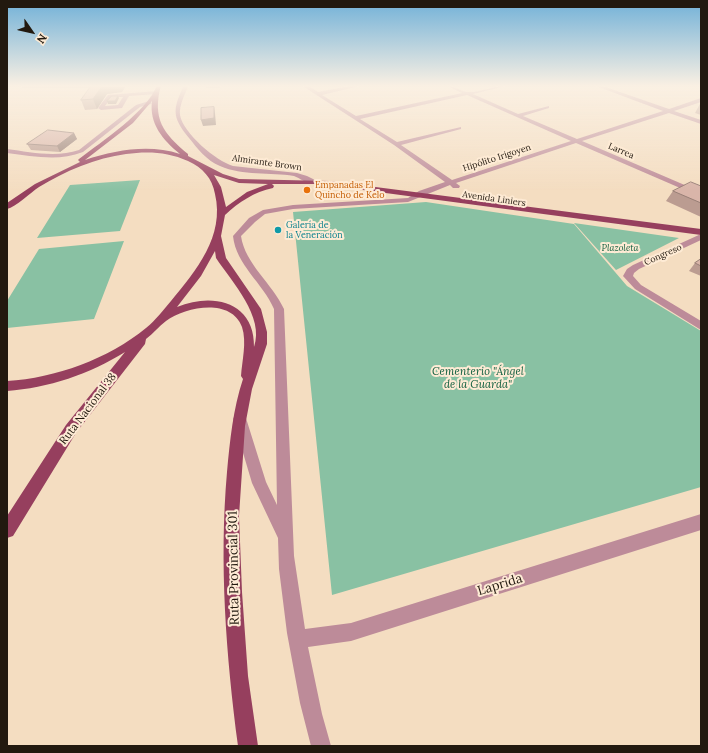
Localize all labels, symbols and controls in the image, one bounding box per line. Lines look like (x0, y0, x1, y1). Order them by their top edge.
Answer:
north arrow (12, 12, 52, 52)
text: N (34, 31, 50, 46)
street label: Larrea (606, 141, 636, 161)
street label: Hipólito Irigoyen (462, 142, 532, 174)
street label: Almirante Brown (231, 153, 303, 173)
place label: Empanadas El Quincho de Kelo (315, 180, 385, 201)
marker: Empanadas El Quincho de Kelo (302, 185, 312, 195)
street label: Avenida Liniers (462, 189, 526, 209)
place label: Galería de la Veneración (286, 220, 343, 241)
marker: Galería de la Veneración (273, 225, 283, 235)
street label: Congreso (642, 242, 684, 268)
park label: Plazoleta (602, 243, 638, 253)
park label: Cementerio "Ángel de la Guarda" (432, 365, 524, 391)
street label: Ruta Nacional 38 (57, 371, 119, 447)
street label: Ruta Provincial 301 (225, 511, 243, 625)
street label: Laprida (476, 571, 524, 599)

